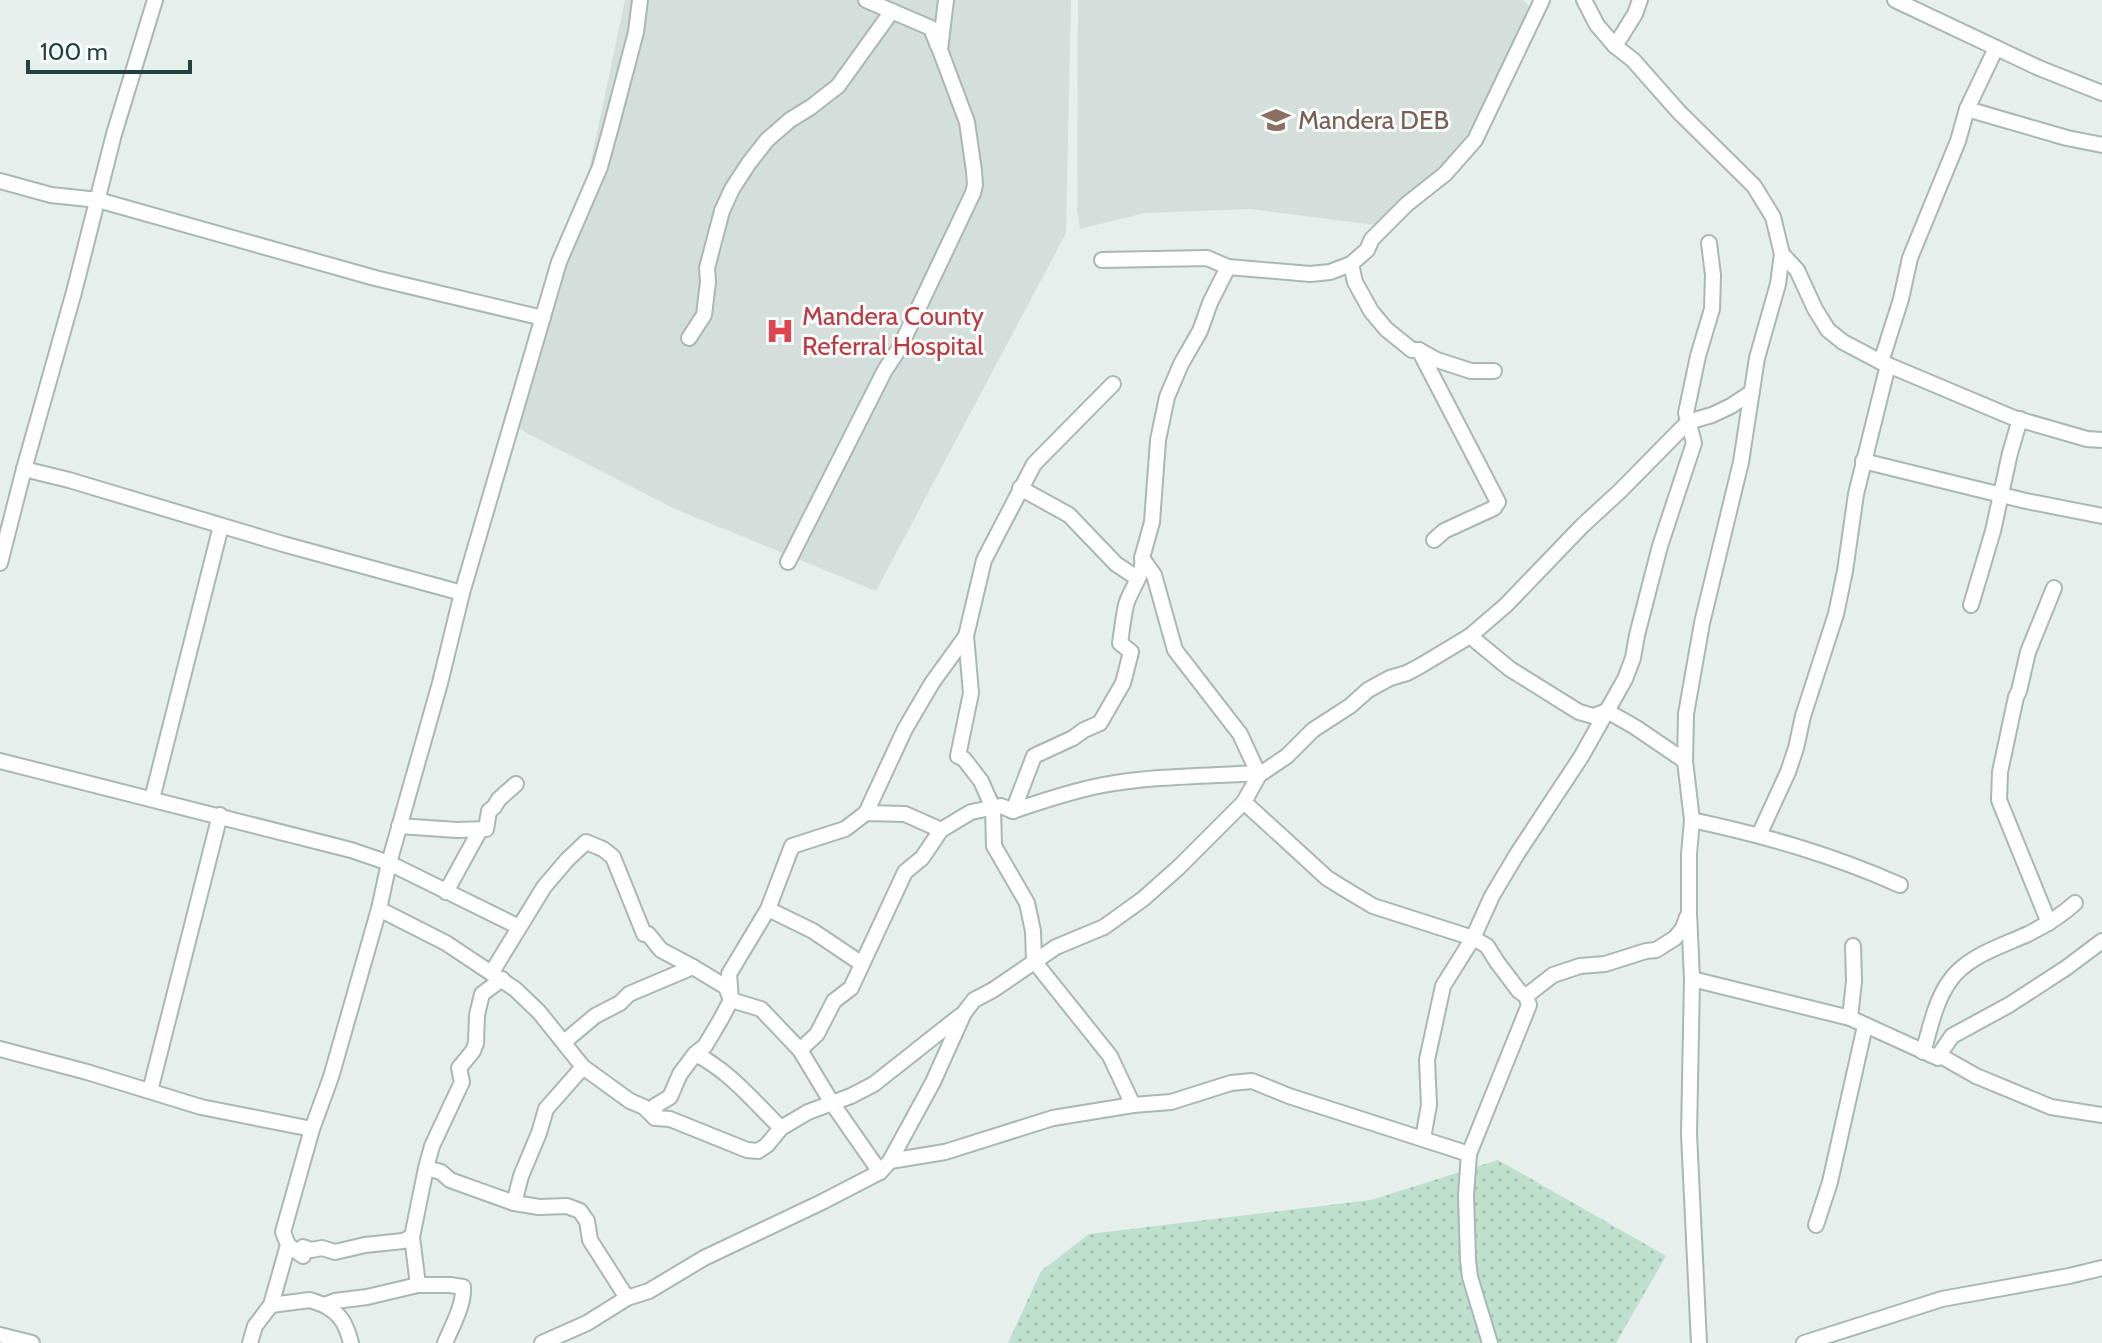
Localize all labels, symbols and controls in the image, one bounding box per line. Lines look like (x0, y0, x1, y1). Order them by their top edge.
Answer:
scale bar (28, 24, 190, 74)
text: 100 m (40, 37, 108, 66)
place label: Mandera DEB (1298, 104, 1449, 136)
school or university icon: Mandera DEB (1261, 105, 1291, 135)
place label: Mandera County Referral Hospital (802, 300, 984, 362)
hospital icon: Mandera County Referral Hospital (765, 316, 795, 346)

